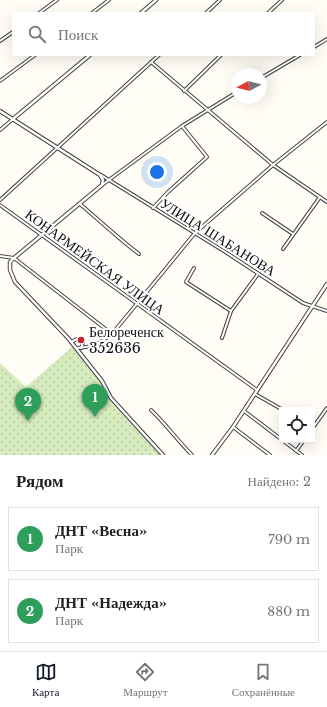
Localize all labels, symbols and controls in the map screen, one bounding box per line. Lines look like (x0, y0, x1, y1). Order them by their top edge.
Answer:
search box (12, 12, 315, 56)
icon: search (26, 23, 48, 45)
text: Поиск (58, 25, 98, 44)
north arrow (231, 68, 267, 104)
your location (147, 162, 167, 182)
street label: УЛИЦА ШАБАНОВА (157, 194, 280, 280)
street label: КОНАРМЕЙСКАЯ УЛИЦА (22, 205, 169, 319)
place label: Белореченск 352636 (89, 323, 164, 357)
marker: Белореченск 352636 (76, 335, 86, 345)
pin: 1 (82, 384, 108, 417)
pin: 2 (15, 388, 41, 421)
map controls (279, 407, 315, 443)
button: locate (279, 407, 315, 443)
text: Рядом (16, 471, 64, 492)
text: Найдено: 2 (248, 473, 311, 490)
text: ДНТ «Весна» (55, 521, 147, 540)
text: 1 (27, 531, 33, 548)
text: 790 m (268, 531, 310, 548)
text: Парк (55, 540, 83, 557)
text: ДНТ «Надежда» (55, 593, 167, 612)
text: 2 (26, 603, 34, 620)
text: 880 m (267, 603, 310, 620)
text: Парк (55, 612, 83, 629)
tab: Карта (32, 661, 59, 699)
tab: Маршрут (123, 661, 168, 699)
tab: Сохранённые (232, 661, 295, 699)

